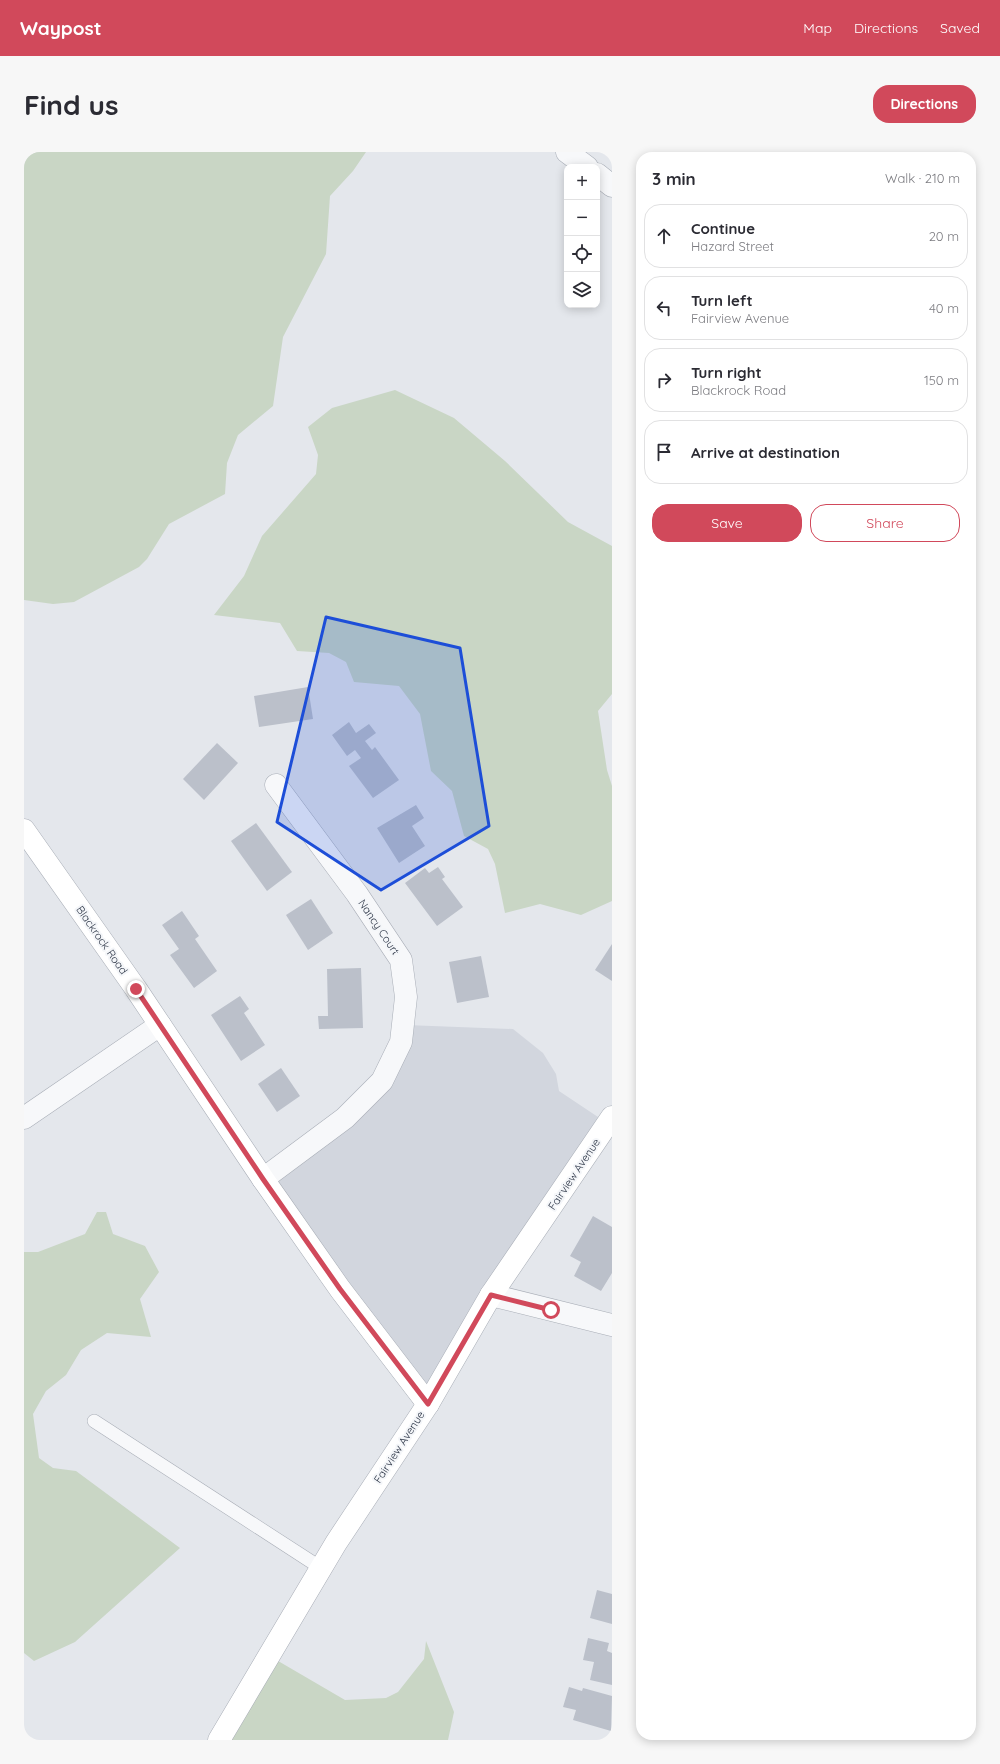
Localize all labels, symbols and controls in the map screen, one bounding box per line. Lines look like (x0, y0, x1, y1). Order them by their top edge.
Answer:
text: Waypost (20, 16, 102, 40)
text: Map (803, 19, 832, 37)
text: Directions (854, 19, 918, 37)
text: Saved (940, 19, 980, 37)
button: Directions (873, 85, 976, 123)
text: Find us (24, 87, 118, 122)
map controls (564, 164, 600, 308)
button: + (564, 164, 600, 200)
text: 3 min (652, 168, 696, 189)
text: Walk · 210 m (885, 170, 960, 186)
button: − (564, 200, 600, 236)
text: Continue (691, 219, 755, 238)
icon: ahead (653, 225, 675, 247)
text: 20 m (929, 228, 959, 244)
button: locate (564, 236, 600, 272)
text: Hazard Street (691, 238, 774, 254)
button: layers (564, 272, 600, 308)
text: Turn left (691, 291, 753, 310)
icon: left (653, 297, 675, 319)
text: 40 m (929, 300, 959, 316)
text: Fairview Avenue (691, 310, 789, 326)
text: Turn right (691, 363, 762, 382)
icon: right (653, 369, 675, 391)
text: 150 m (924, 372, 959, 388)
text: Blackrock Road (691, 382, 786, 398)
icon: arrive (653, 441, 675, 463)
text: Arrive at destination (691, 443, 840, 462)
button: Save (652, 504, 802, 542)
button: Share (810, 504, 960, 542)
street label: Nancy Court (355, 897, 403, 958)
street label: Blackrock Road (73, 903, 131, 977)
route end (127, 980, 145, 998)
street label: Fairview Avenue (545, 1136, 603, 1212)
route start (542, 1301, 560, 1319)
street label: Fairview Avenue (371, 1408, 427, 1486)

